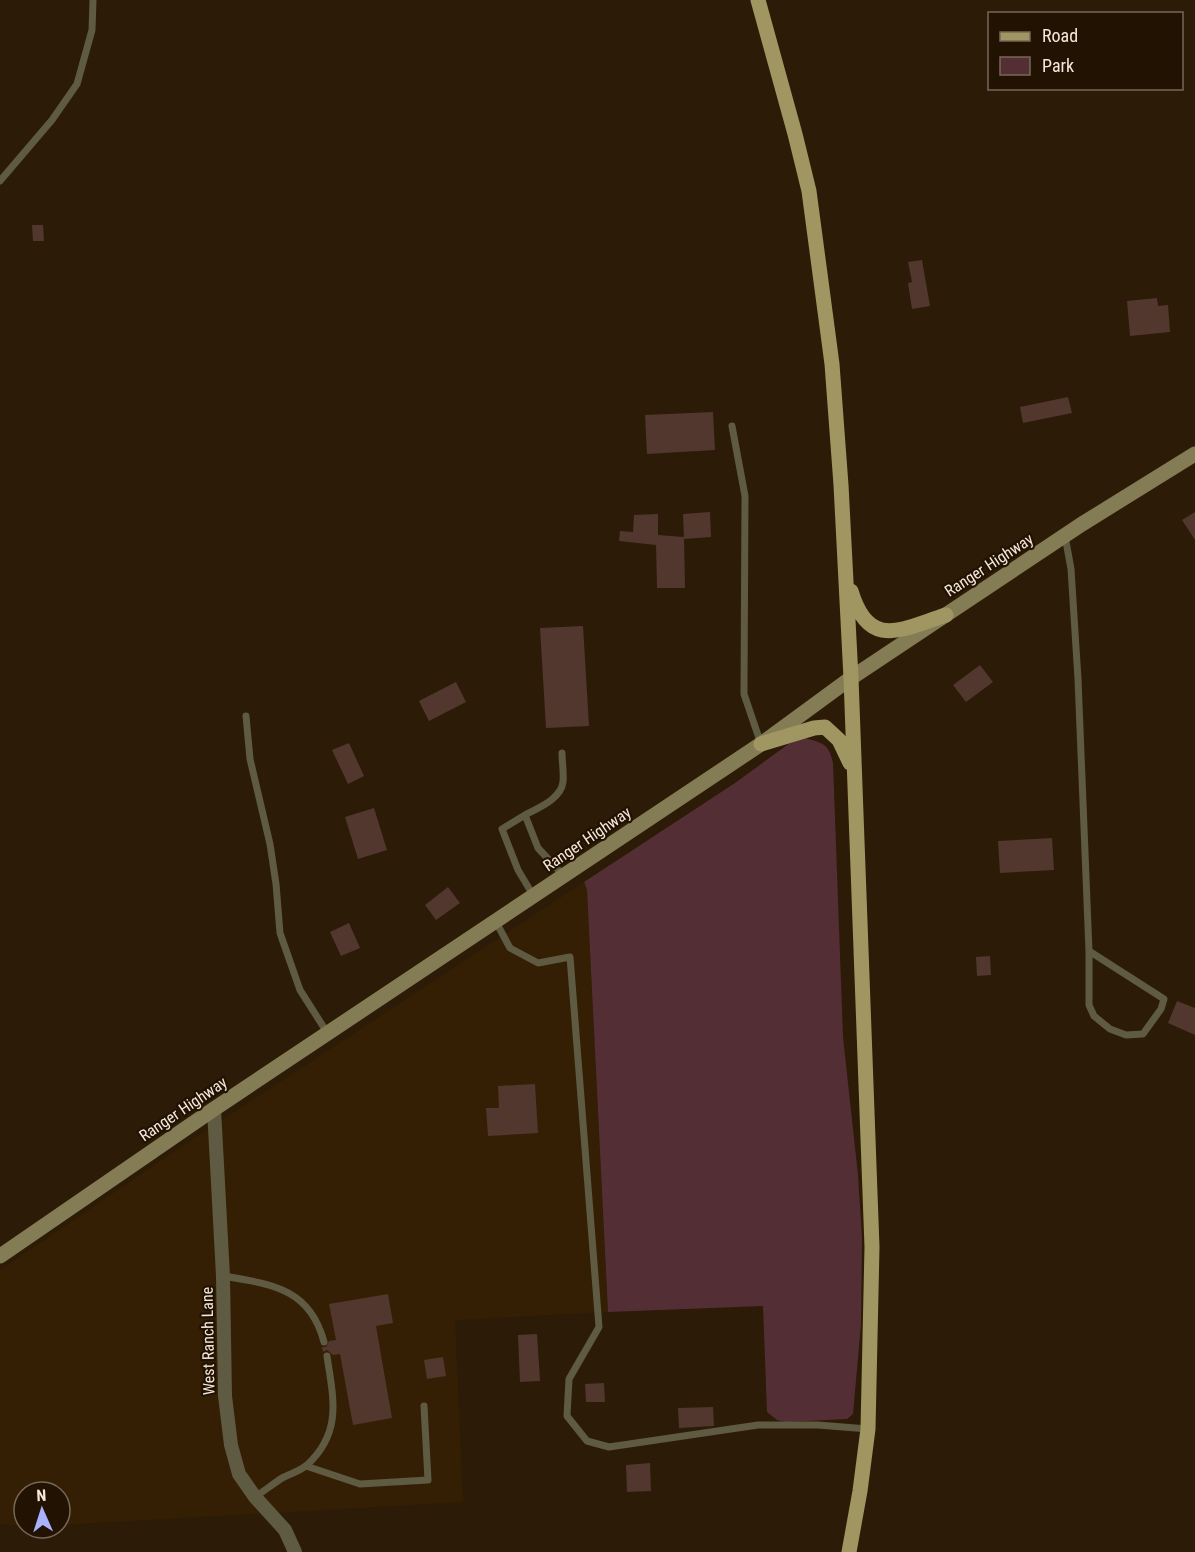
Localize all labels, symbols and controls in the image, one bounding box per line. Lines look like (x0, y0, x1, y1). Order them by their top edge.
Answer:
legend (988, 12, 1183, 90)
text: Road (1042, 25, 1078, 46)
text: Park (1042, 55, 1074, 76)
street label: Ranger Highway (941, 529, 1037, 601)
street label: Ranger Highway (540, 803, 635, 875)
street label: Ranger Highway (136, 1073, 231, 1145)
street label: West Ranch Lane (198, 1287, 218, 1395)
north arrow (12, 1480, 72, 1540)
text: N (36, 1486, 47, 1505)

